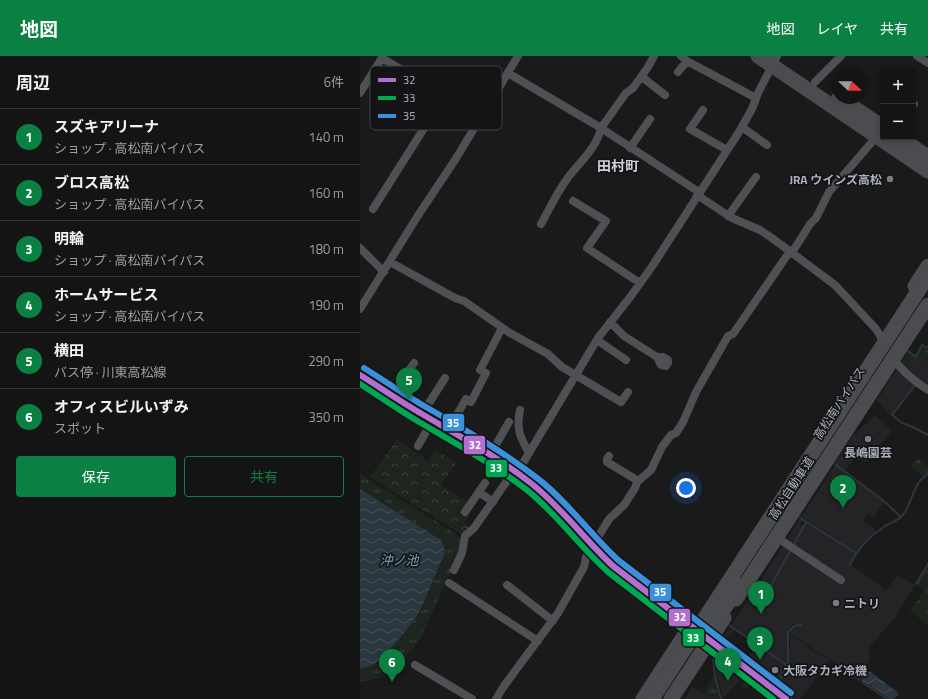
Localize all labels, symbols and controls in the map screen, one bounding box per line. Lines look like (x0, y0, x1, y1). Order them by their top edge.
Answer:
text: 地図 (20, 14, 58, 43)
text: 地図 (766, 18, 794, 39)
text: レイヤ (816, 18, 858, 39)
text: 共有 (880, 18, 908, 39)
legend (370, 66, 502, 130)
north arrow (832, 68, 868, 104)
map controls (880, 68, 916, 140)
button: + (880, 68, 916, 104)
text: 周辺 (16, 70, 50, 96)
text: 6件 (324, 72, 344, 92)
text: 32 (403, 72, 415, 88)
text: 33 (403, 90, 415, 106)
button: − (880, 104, 916, 140)
text: 35 (403, 108, 415, 124)
text: スズキアリーナ (54, 115, 159, 138)
text: 1 (25, 127, 33, 147)
text: 140 m (308, 127, 344, 147)
text: ショップ · 高松南バイパス (54, 138, 205, 158)
district label: 田村町 (597, 155, 639, 176)
place label: JRA ウインズ高松 (789, 170, 882, 189)
text: ブロス高松 (54, 171, 129, 194)
marker: JRA ウインズ高松 (885, 174, 895, 184)
text: 2 (25, 183, 33, 203)
text: 160 m (308, 183, 344, 203)
text: ショップ · 高松南バイパス (54, 194, 205, 214)
text: 明輪 (54, 227, 84, 250)
text: 3 (25, 239, 33, 259)
text: 180 m (308, 239, 344, 259)
text: ショップ · 高松南バイパス (54, 250, 205, 270)
text: ホームサービス (54, 283, 159, 306)
text: 4 (25, 295, 33, 315)
text: 190 m (308, 295, 344, 315)
text: ショップ · 高松南バイパス (54, 306, 205, 326)
text: 横田 (54, 339, 84, 362)
text: 5 (25, 351, 33, 371)
text: 290 m (308, 351, 344, 371)
text: バス停 · 川東高松線 (54, 362, 167, 382)
street label: 高松南バイパス (808, 363, 870, 443)
pin: 5 (396, 367, 422, 400)
text: オフィスビルいずみ (54, 395, 189, 418)
text: 6 (25, 407, 33, 427)
text: 350 m (308, 407, 344, 427)
line badge: 35 (442, 413, 465, 432)
text: 35 (447, 415, 459, 431)
text: スポット (54, 418, 106, 438)
marker: 長嶋園芸 (863, 434, 873, 444)
line badge: 32 (463, 435, 486, 455)
text: 32 (469, 437, 481, 453)
place label: 長嶋園芸 (844, 443, 892, 462)
street label: 高松自動車道 (763, 453, 819, 523)
button: 保存 (16, 456, 176, 497)
button: 共有 (184, 456, 344, 497)
line badge: 33 (485, 459, 508, 478)
text: 33 (490, 460, 502, 476)
pin: 2 (830, 475, 856, 508)
your location (676, 478, 696, 498)
water label: 沖ノ池 (379, 550, 420, 570)
pin: 1 (748, 581, 774, 614)
line badge: 35 (649, 583, 672, 602)
text: 35 (654, 584, 666, 600)
place label: ニトリ (844, 594, 880, 613)
marker: ニトリ (831, 598, 841, 608)
line badge: 32 (668, 608, 691, 627)
text: 32 (674, 609, 686, 625)
pin: 3 (747, 627, 773, 660)
line badge: 33 (682, 628, 705, 647)
text: 33 (687, 630, 699, 646)
pin: 4 (715, 648, 741, 681)
pin: 6 (379, 649, 405, 682)
place label: 大阪タカギ冷機 (783, 661, 867, 680)
marker: 大阪タカギ冷機 (770, 665, 780, 675)

